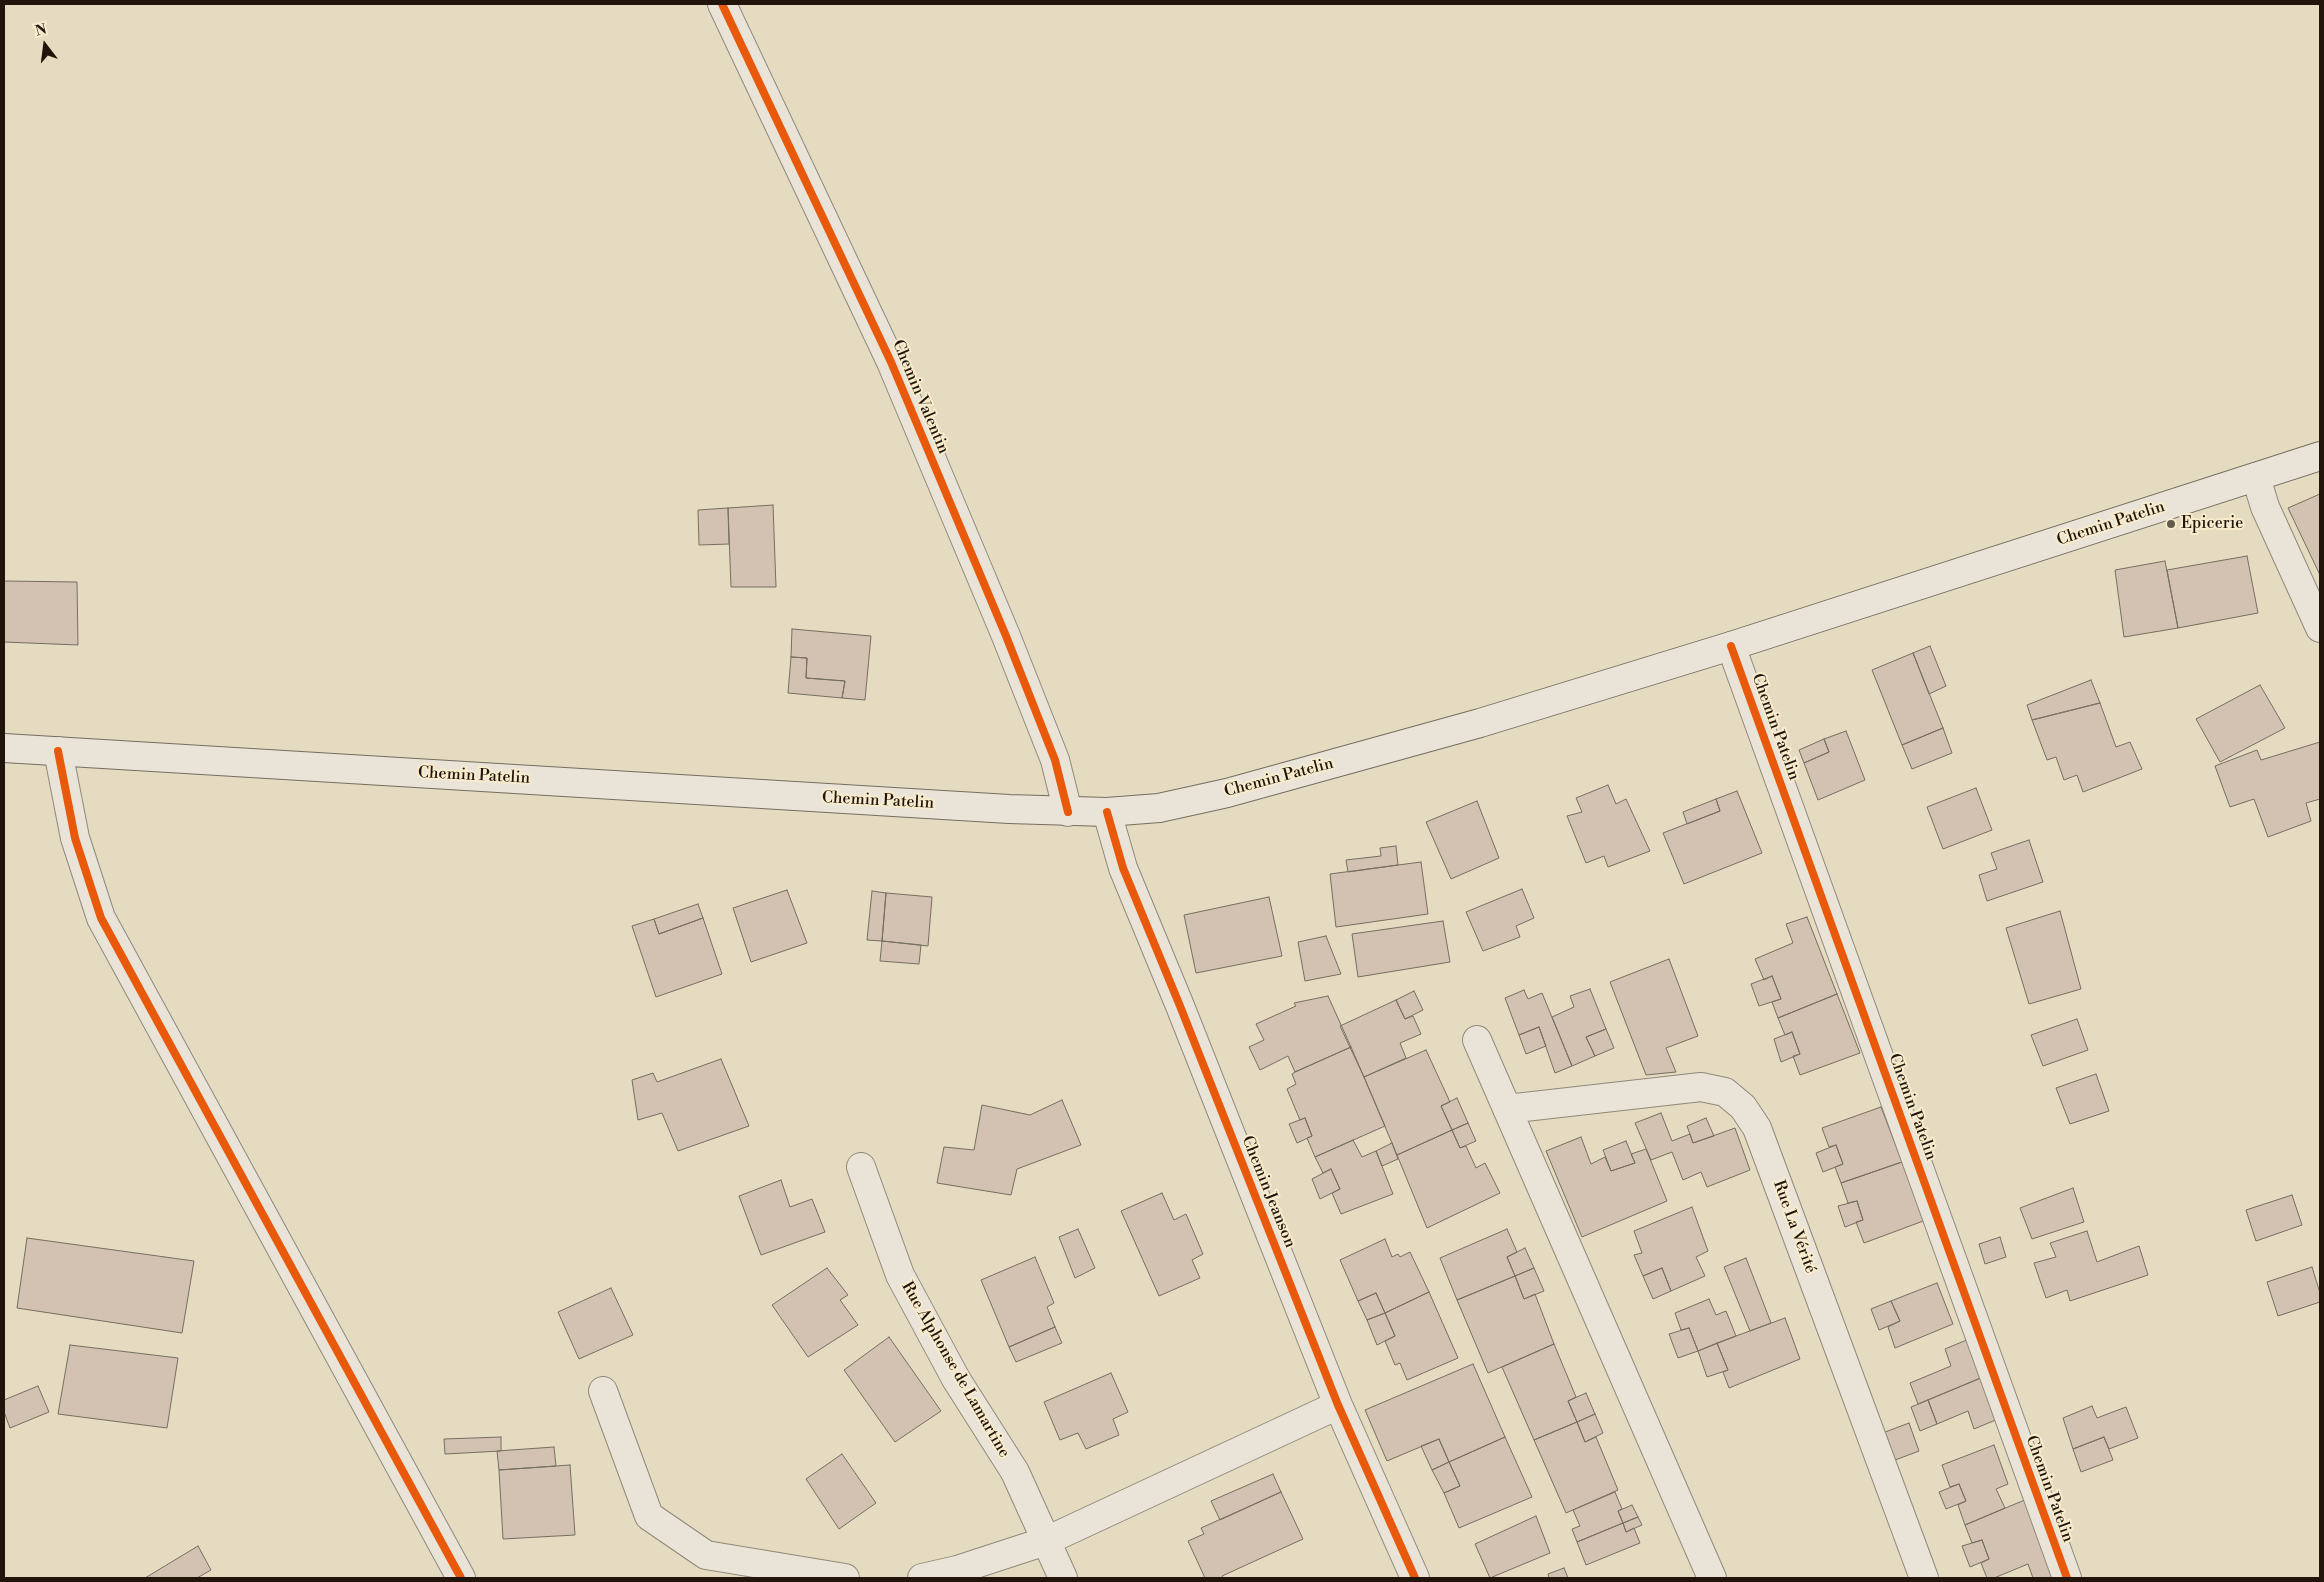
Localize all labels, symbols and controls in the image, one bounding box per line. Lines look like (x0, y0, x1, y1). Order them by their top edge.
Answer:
north arrow (20, 20, 70, 70)
text: N (33, 20, 49, 41)
street label: Chemin Valentin (887, 337, 953, 457)
street label: Chemin Patelin (2055, 498, 2167, 550)
place label: Epicerie (2181, 514, 2243, 534)
marker: Epicerie (2165, 518, 2177, 530)
street label: Chemin Patelin (1747, 671, 1803, 783)
street label: Chemin Patelin (1222, 754, 1336, 802)
street label: Chemin Patelin (418, 763, 530, 789)
street label: Chemin Patelin (822, 788, 934, 814)
street label: Chemin Patelin (1884, 1051, 1940, 1163)
street label: Chemin Jeanson (1237, 1133, 1299, 1251)
street label: Rue La Vérité (1768, 1178, 1820, 1276)
street label: Rue Alphonse de Lamartine (897, 1279, 1013, 1461)
street label: Chemin Patelin (2021, 1433, 2077, 1545)

